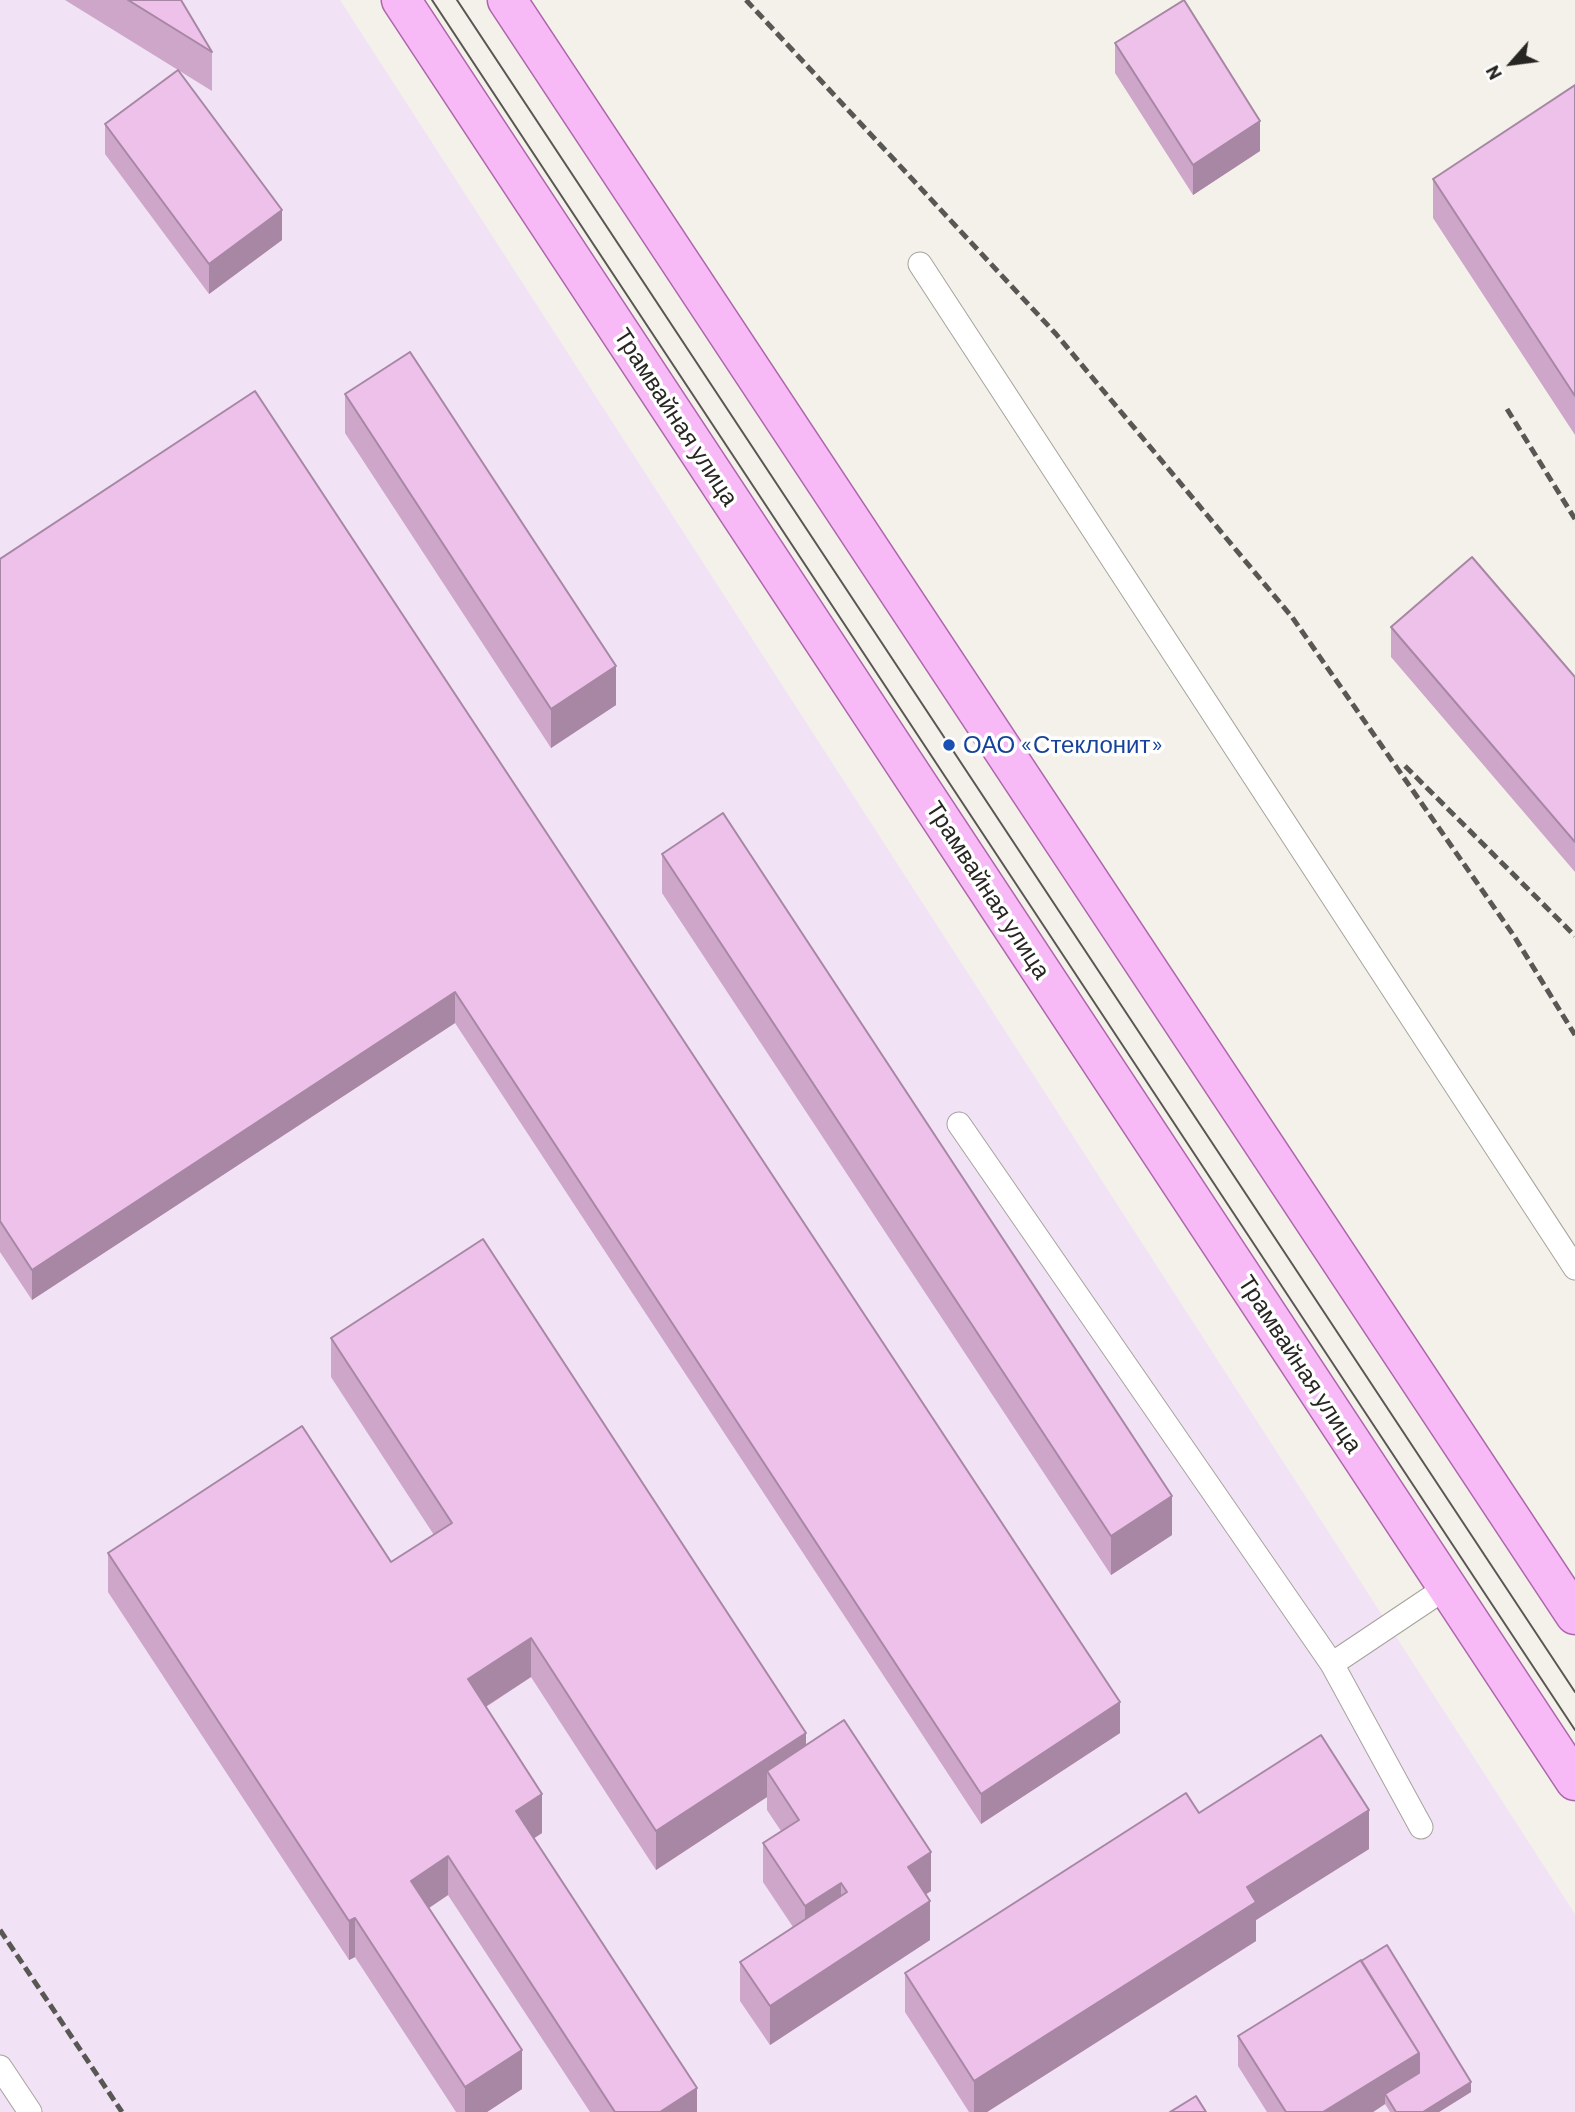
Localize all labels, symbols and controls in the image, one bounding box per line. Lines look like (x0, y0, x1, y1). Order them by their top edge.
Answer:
north arrow (1477, 28, 1547, 98)
text: N (1480, 62, 1506, 84)
street label: Трамвайная улица (608, 323, 744, 511)
place label: ОАО «Стеклонит» (963, 731, 1163, 759)
marker: ОАО «Стеклонит» (941, 737, 957, 753)
street label: Трамвайная улица (920, 796, 1056, 984)
street label: Трамвайная улица (1232, 1270, 1368, 1458)

